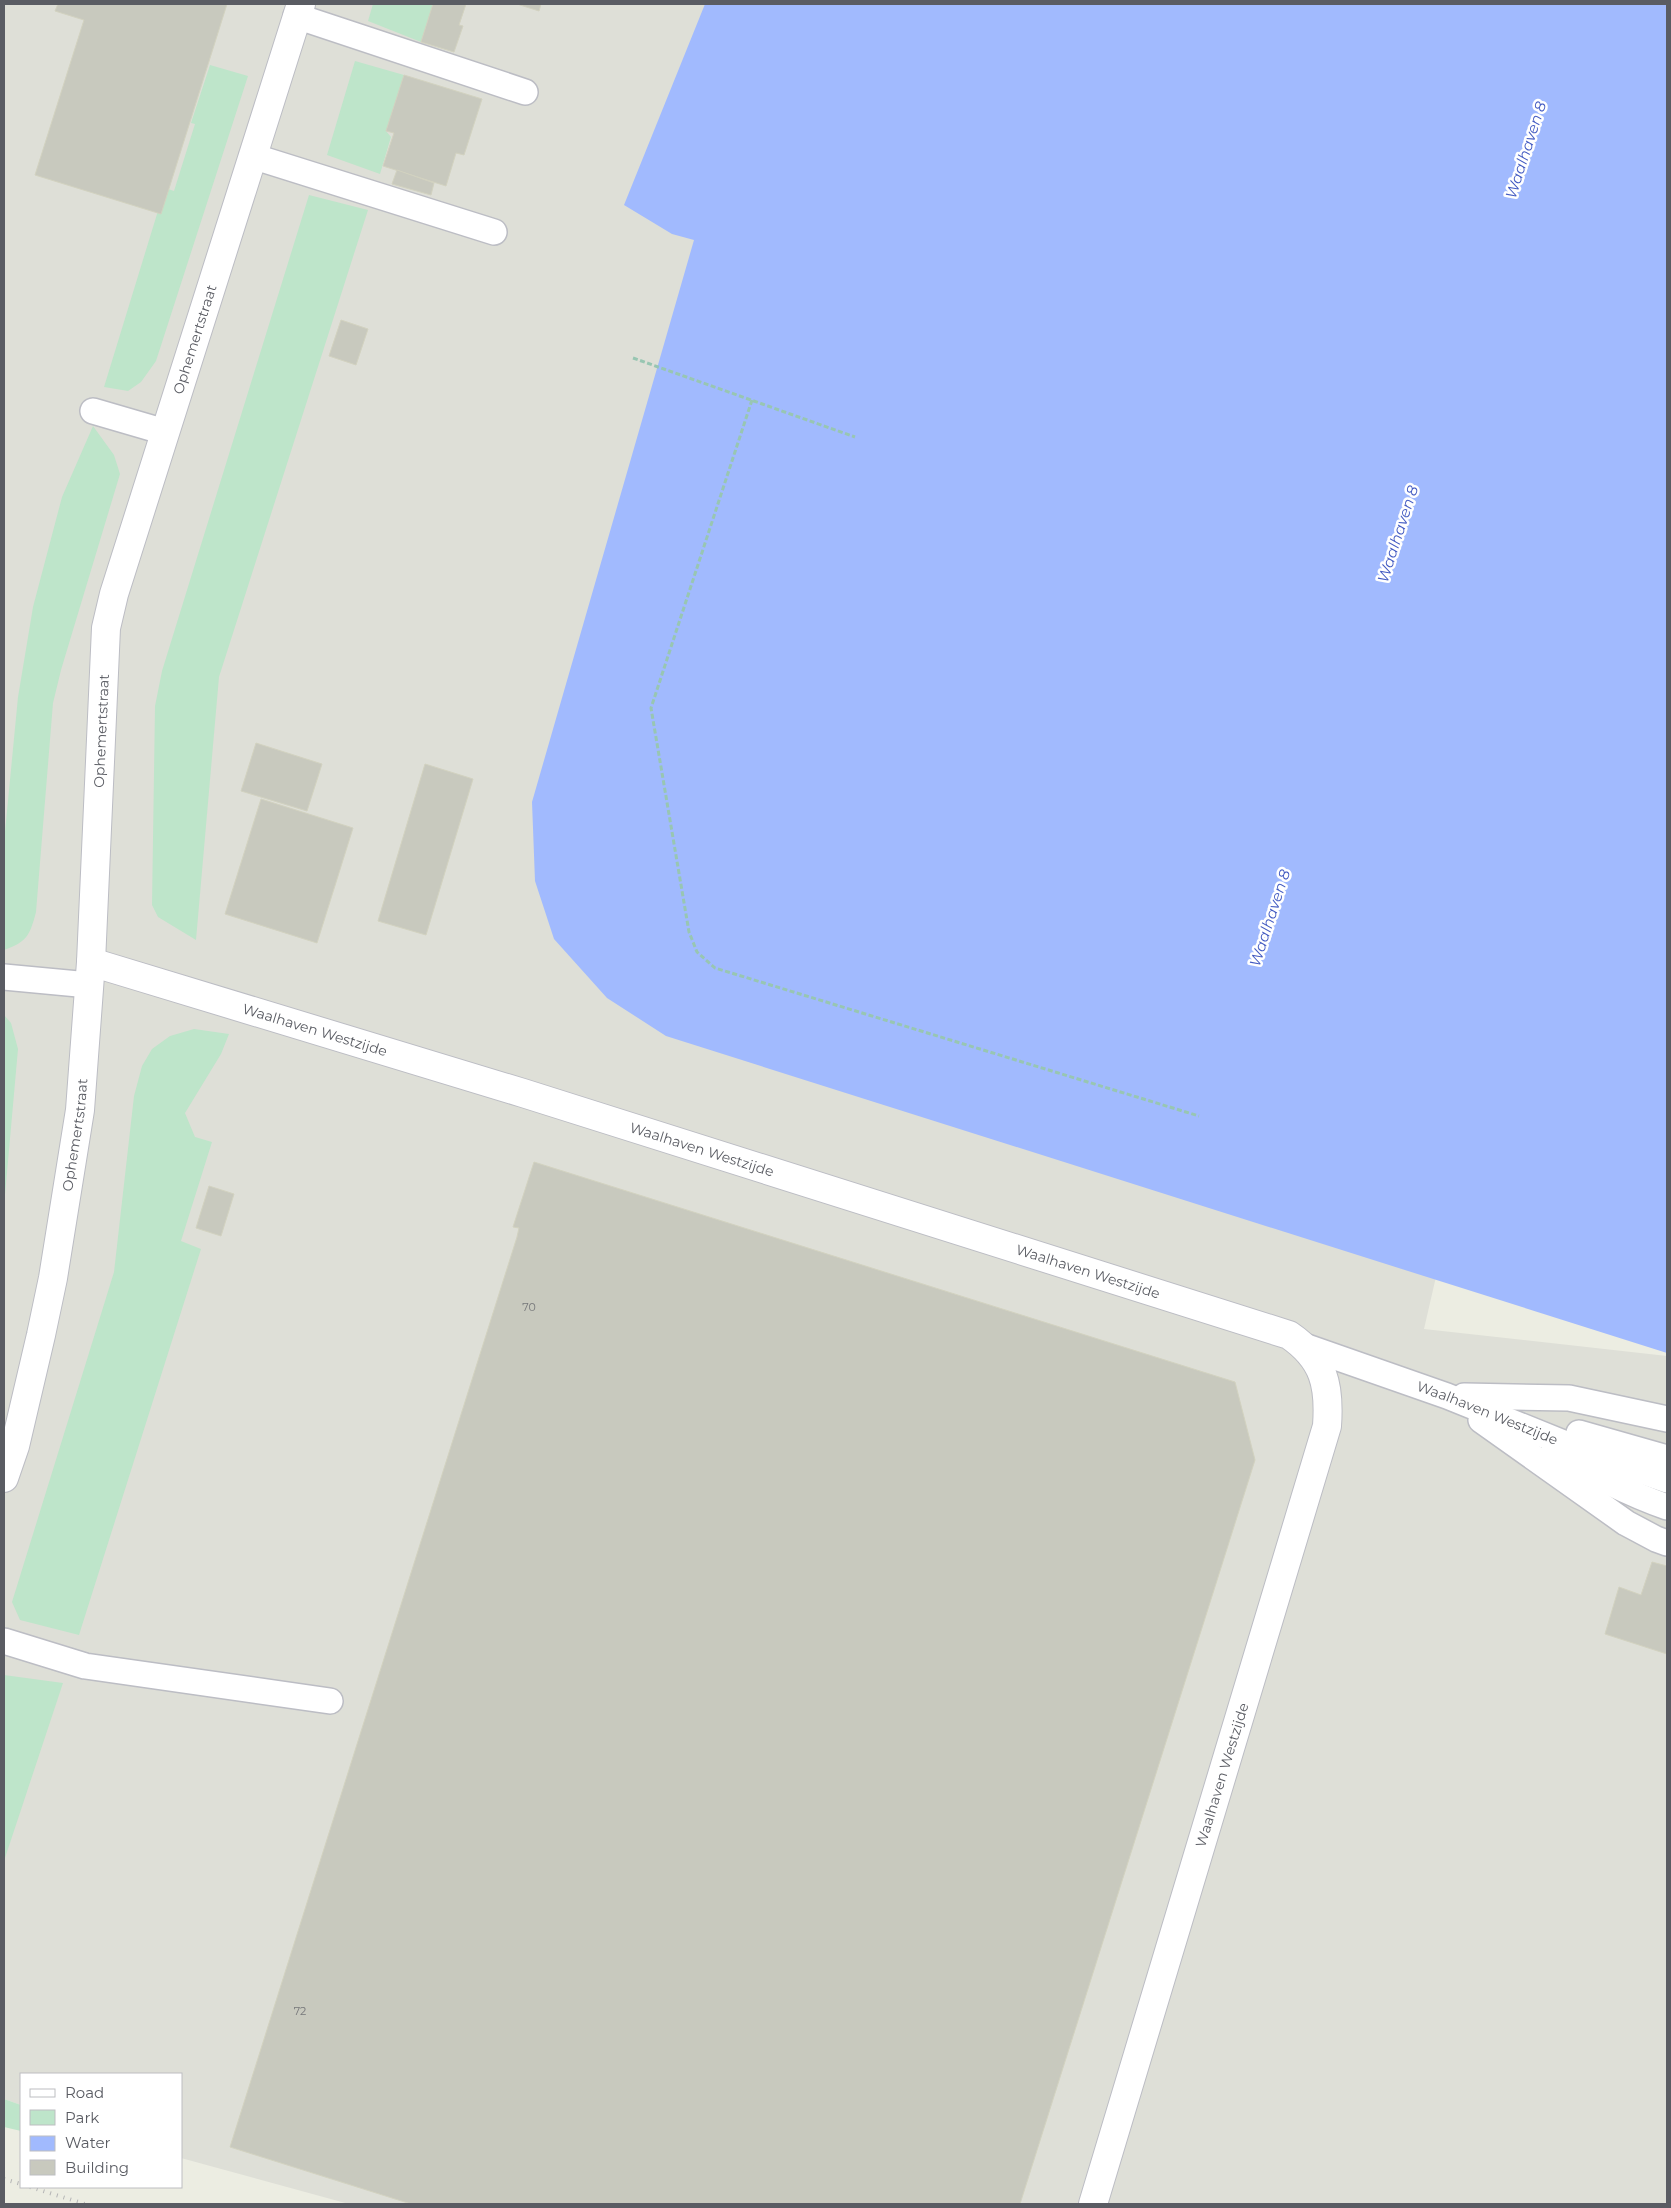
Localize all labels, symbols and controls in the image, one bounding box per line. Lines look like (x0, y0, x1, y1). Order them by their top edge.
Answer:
water label: Waalhaven 8 (1501, 99, 1550, 201)
street label: Ophemertstraat (169, 282, 221, 396)
water label: Waalhaven 8 (1373, 483, 1422, 585)
street label: Ophemertstraat (90, 673, 113, 788)
water label: Waalhaven 8 (1245, 867, 1294, 969)
street label: Waalhaven Westzijde (240, 999, 389, 1060)
street label: Ophemertstraat (58, 1077, 91, 1193)
street label: Waalhaven Westzijde (628, 1118, 776, 1181)
street label: Waalhaven Westzijde (1014, 1240, 1162, 1303)
house number: 70 (522, 1300, 536, 1314)
street label: Waalhaven Westzijde (1414, 1377, 1561, 1449)
street label: Waalhaven Westzijde (1191, 1701, 1253, 1849)
house number: 72 (294, 2004, 306, 2018)
legend (20, 2073, 182, 2188)
text: Road (65, 2083, 104, 2102)
text: Park (65, 2108, 99, 2127)
text: Water (65, 2133, 111, 2152)
text: Building (65, 2158, 129, 2177)

